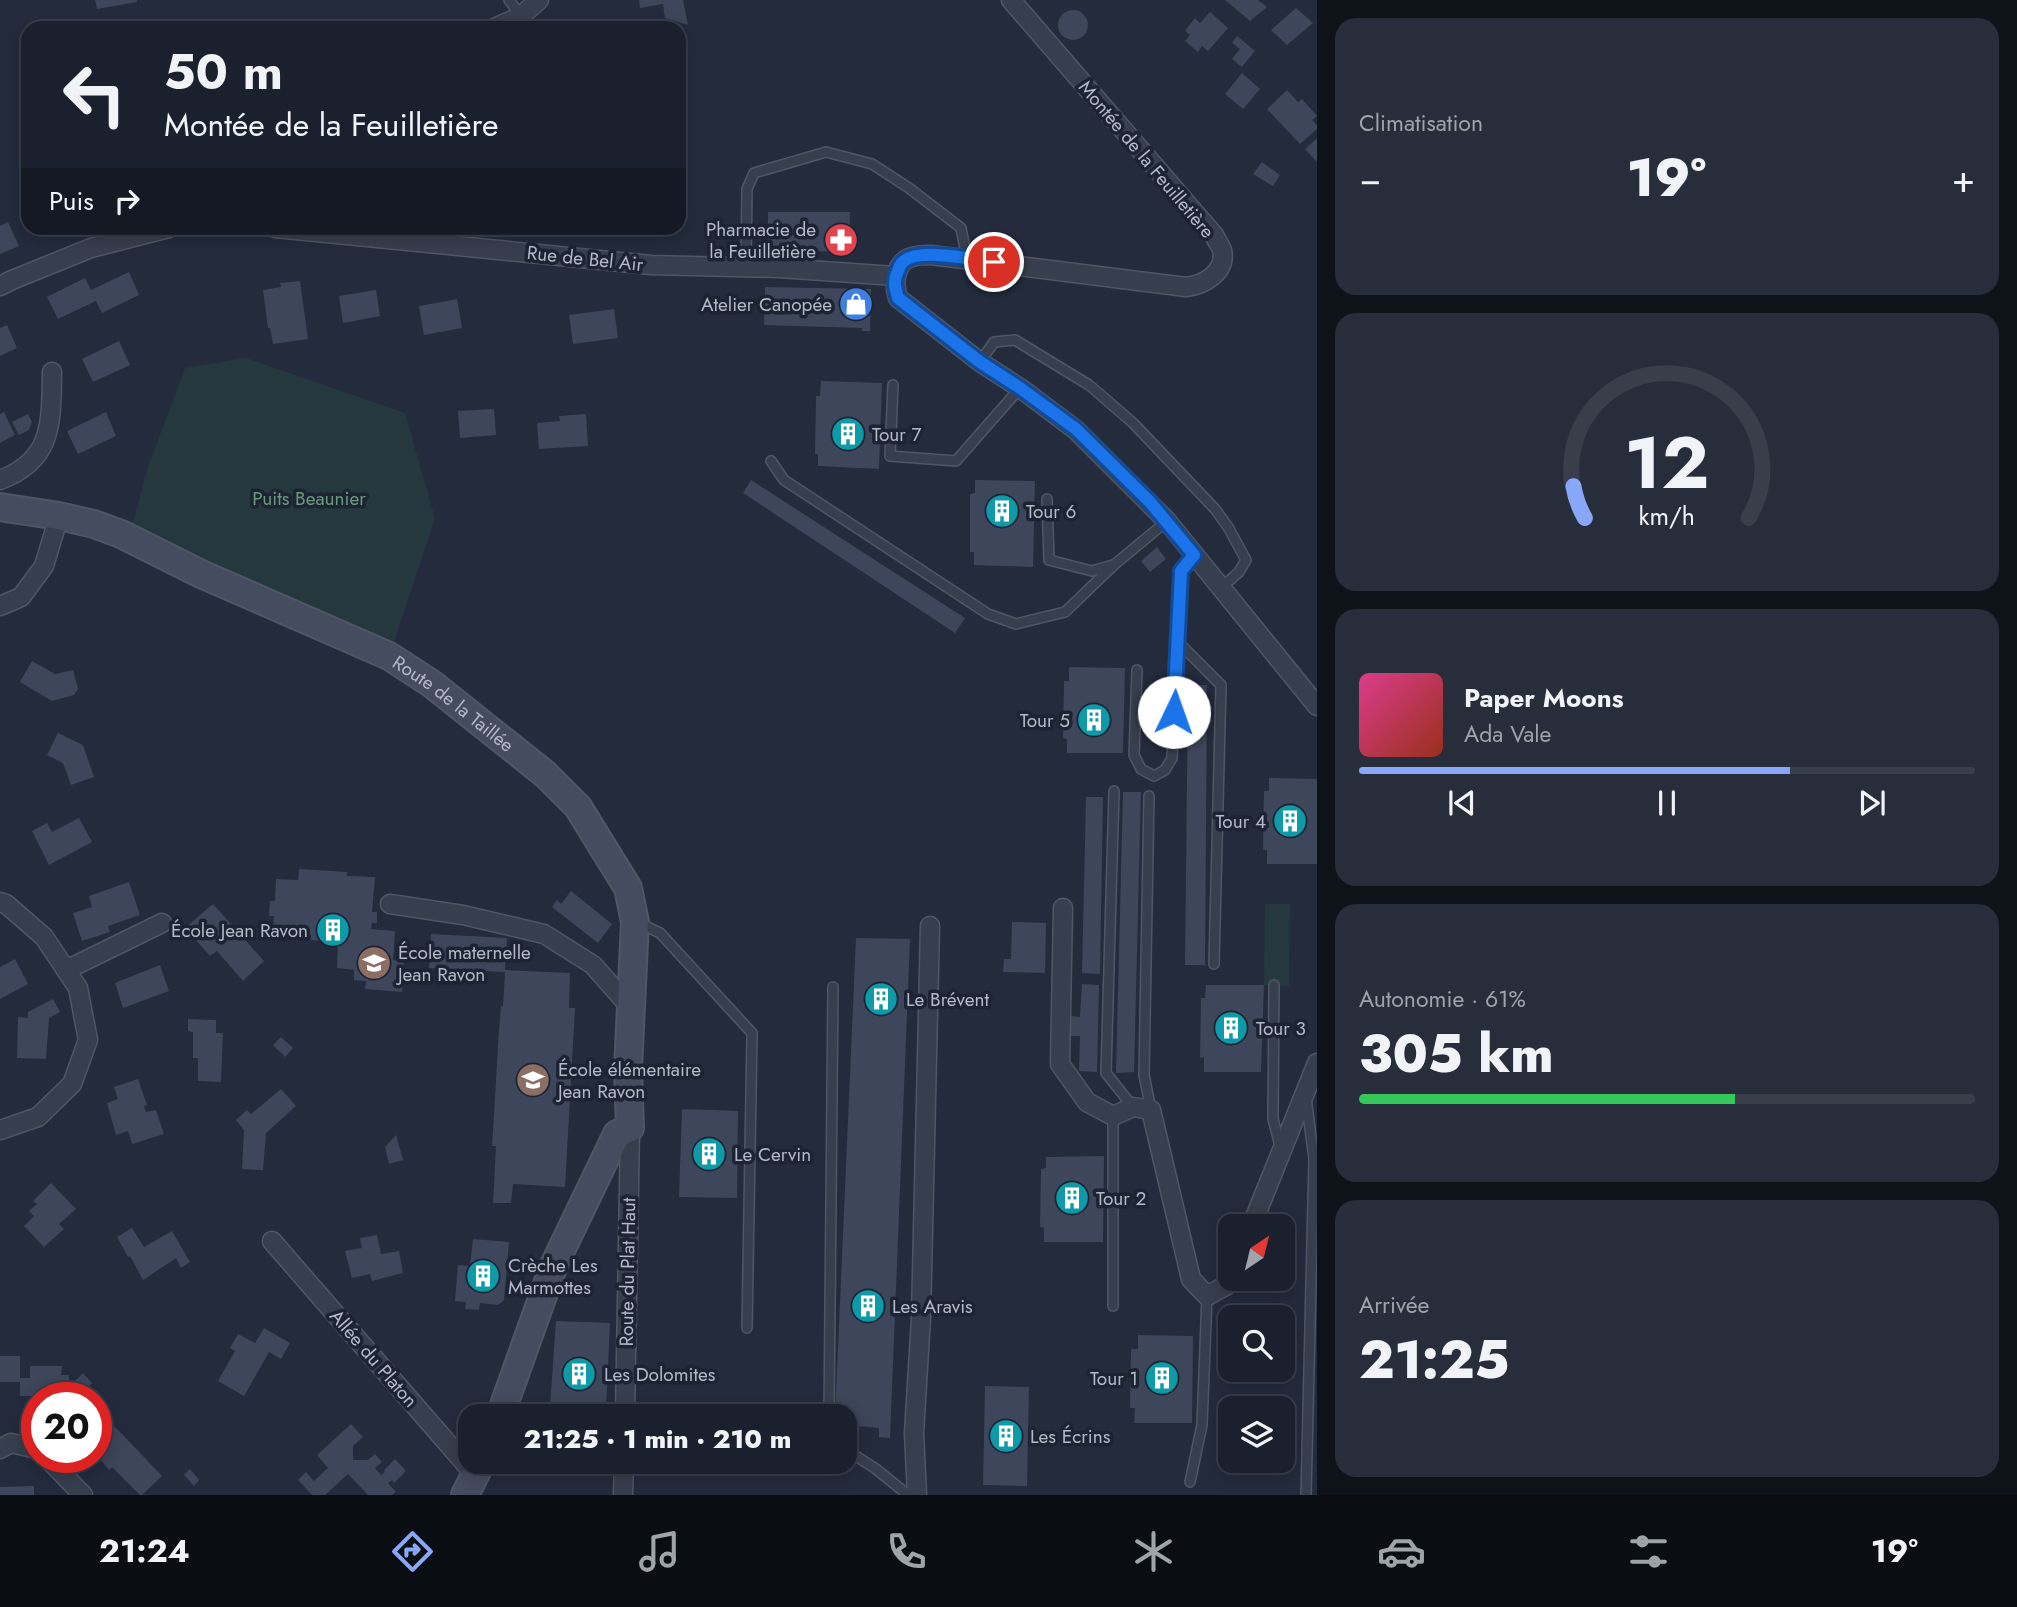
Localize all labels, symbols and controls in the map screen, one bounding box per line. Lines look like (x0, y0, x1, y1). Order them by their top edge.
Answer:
text: 50 m (164, 37, 283, 107)
icon: left (49, 49, 140, 140)
street label: Montée de la Feuilletière (1072, 75, 1221, 244)
text: Montée de la Feuilletière (164, 102, 498, 148)
text: Climatisation (1359, 106, 1483, 140)
text: 19° (1627, 140, 1706, 216)
text: − (1359, 151, 1381, 206)
text: + (1952, 151, 1975, 206)
text: Puis (49, 182, 94, 220)
icon: right (108, 182, 146, 220)
place label: Pharmacie de la Feuilletière (706, 216, 816, 265)
pharmacy icon: Pharmacie de la Feuilletière (822, 221, 860, 259)
pin (964, 232, 1024, 292)
street label: Rue de Bel Air (525, 239, 645, 278)
icon: arrive (975, 243, 1013, 281)
shop icon: Atelier Canopée (837, 285, 875, 323)
place label: Atelier Canopée (701, 291, 832, 318)
text: 12 (1625, 411, 1709, 516)
building icon: Tour 7 (829, 415, 867, 453)
place label: Tour 7 (872, 421, 922, 448)
park label: Puits Beaunier (252, 485, 366, 512)
building icon: Tour 6 (983, 492, 1021, 530)
place label: Tour 6 (1026, 498, 1076, 525)
text: km/h (1639, 498, 1695, 534)
street label: Route de la Taillée (387, 649, 520, 758)
position arrow (1137, 675, 1211, 749)
text: Paper Moons (1464, 679, 1624, 717)
building icon: Tour 5 (1075, 701, 1113, 739)
place label: Tour 5 (1020, 707, 1070, 734)
text: Ada Vale (1464, 717, 1551, 751)
icon: previous (1443, 784, 1481, 822)
icon: pause (1648, 784, 1686, 822)
icon: next (1853, 784, 1891, 822)
building icon: Tour 4 (1271, 802, 1309, 840)
place label: Tour 4 (1215, 808, 1266, 835)
building icon: École Jean Ravon (314, 911, 352, 949)
place label: École Jean Ravon (171, 917, 308, 944)
place label: École maternelle Jean Ravon (395, 939, 531, 988)
school or university icon: École maternelle Jean Ravon (355, 944, 393, 982)
building icon: Le Brévent (862, 980, 900, 1018)
text: Autonomie · 61% (1359, 982, 1526, 1016)
place label: Le Brévent (906, 986, 989, 1013)
building icon: Tour 3 (1212, 1009, 1250, 1047)
place label: Tour 3 (1256, 1015, 1306, 1042)
text: 305 km (1359, 1016, 1554, 1092)
place label: École élémentaire Jean Ravon (555, 1056, 701, 1105)
school or university icon: École élémentaire Jean Ravon (514, 1061, 552, 1099)
building icon: Le Cervin (690, 1135, 728, 1173)
place label: Le Cervin (734, 1141, 811, 1168)
building icon: Tour 2 (1053, 1179, 1091, 1217)
place label: Tour 2 (1096, 1185, 1146, 1212)
street label: Route du Plat Haut (613, 1197, 642, 1347)
north arrow (1218, 1214, 1295, 1292)
map controls (1218, 1214, 1295, 1473)
place label: Crèche Les Marmottes (508, 1252, 598, 1301)
building icon: Crèche Les Marmottes (464, 1257, 502, 1295)
building icon: Les Aravis (849, 1287, 887, 1325)
text: Arrivée (1359, 1288, 1429, 1322)
place label: Les Aravis (892, 1293, 973, 1320)
street label: Allée du Platon (323, 1303, 424, 1413)
button: search (1218, 1305, 1295, 1382)
text: 21:25 (1359, 1322, 1509, 1398)
building icon: Les Dolomites (560, 1355, 598, 1393)
building icon: Tour 1 (1143, 1359, 1181, 1397)
place label: Les Dolomites (604, 1361, 716, 1388)
place label: Tour 1 (1090, 1365, 1138, 1392)
speed limit sign: 20 (21, 1382, 112, 1473)
button: layers (1218, 1396, 1295, 1473)
building icon: Les Écrins (987, 1417, 1025, 1455)
text: 21:25 · 1 min · 210 m (524, 1420, 791, 1458)
place label: Les Écrins (1030, 1423, 1111, 1450)
icon: directions (388, 1527, 437, 1576)
icon: music (635, 1527, 684, 1576)
icon: phone (882, 1527, 931, 1576)
icon: climate (1129, 1527, 1178, 1576)
icon: car (1377, 1527, 1426, 1576)
icon: filters (1624, 1527, 1673, 1576)
text: 21:24 (99, 1528, 190, 1574)
text: 19° (1871, 1528, 1918, 1574)

